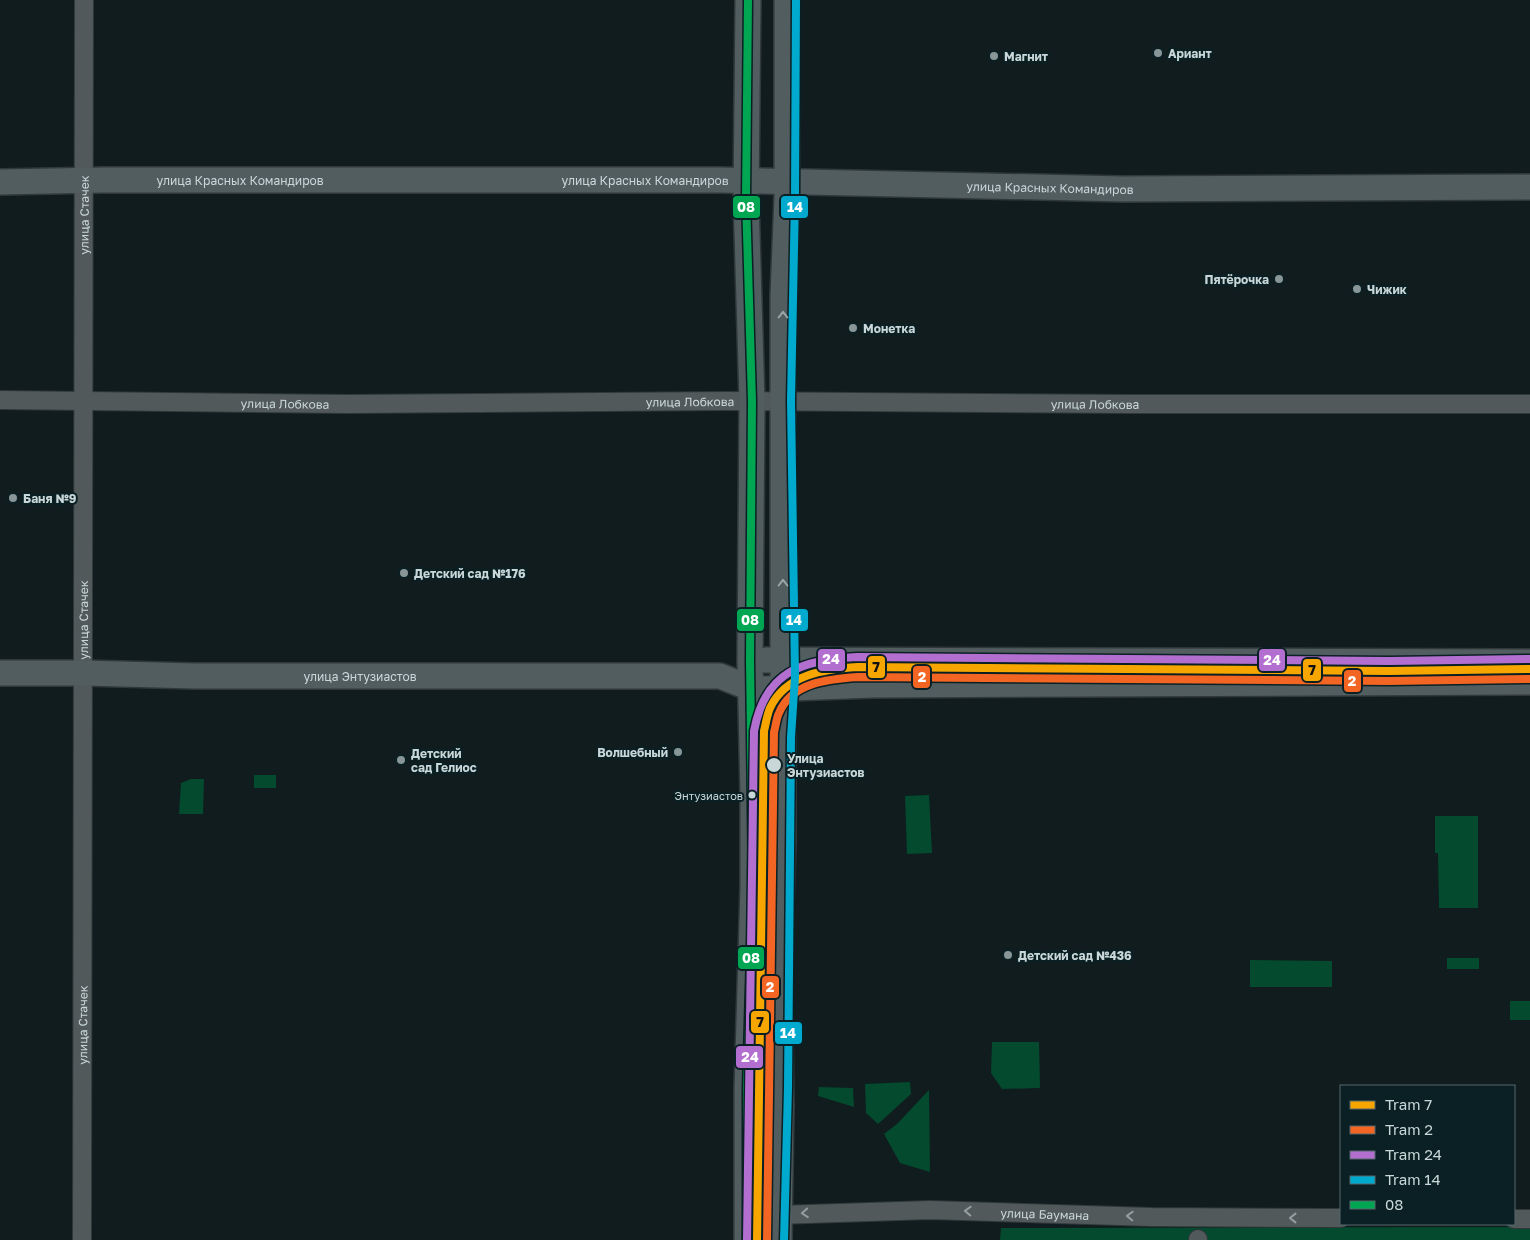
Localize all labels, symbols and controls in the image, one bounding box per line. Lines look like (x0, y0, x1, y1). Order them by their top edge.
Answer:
place label: Ариант (1168, 46, 1212, 61)
marker: Ариант (1152, 47, 1164, 59)
place label: Магнит (1004, 49, 1048, 64)
marker: Магнит (988, 50, 1000, 62)
street label: улица Красных Командиров (156, 173, 324, 188)
street label: улица Красных Командиров (561, 173, 729, 188)
street label: улица Стачек (76, 175, 91, 255)
street label: улица Красных Командиров (966, 178, 1134, 197)
line badge: 08 (732, 195, 761, 219)
line badge: 14 (780, 195, 809, 219)
text: 08 (737, 198, 755, 215)
text: 14 (787, 198, 803, 215)
place label: Пятёрочка (1204, 272, 1269, 287)
marker: Пятёрочка (1273, 273, 1285, 285)
place label: Чижик (1367, 282, 1407, 297)
marker: Чижик (1351, 283, 1363, 295)
one-way arrow (778, 311, 788, 318)
place label: Монетка (863, 321, 915, 336)
marker: Монетка (847, 322, 859, 334)
street label: улица Лобкова (646, 393, 734, 409)
street label: улица Лобкова (241, 395, 329, 411)
street label: улица Лобкова (1051, 396, 1139, 412)
place label: Баня №9 (23, 491, 77, 506)
marker: Баня №9 (7, 492, 19, 504)
place label: Детский сад №176 (414, 566, 526, 581)
marker: Детский сад №176 (398, 567, 410, 579)
one-way arrow (778, 578, 788, 586)
street label: улица Стачек (75, 580, 91, 660)
line badge: 08 (736, 608, 765, 632)
line badge: 14 (780, 608, 809, 632)
text: 08 (741, 611, 759, 628)
text: 14 (786, 611, 802, 628)
line badge: 24 (817, 648, 846, 672)
line badge: 24 (1258, 648, 1286, 672)
text: 24 (822, 650, 840, 667)
text: 24 (1263, 651, 1281, 668)
line badge: 7 (867, 655, 886, 679)
text: 7 (872, 658, 880, 675)
line badge: 7 (1302, 658, 1322, 682)
text: 7 (1308, 661, 1316, 678)
line badge: 2 (912, 665, 931, 689)
text: 2 (918, 668, 927, 685)
street label: улица Энтузиастов (303, 669, 417, 684)
line badge: 2 (1343, 669, 1362, 693)
text: 2 (1348, 672, 1357, 689)
place label: Волшебный (597, 745, 668, 760)
place label: Детский сад Гелиос (411, 746, 477, 775)
marker: Волшебный (672, 746, 684, 758)
place label: Улица Энтузиастов (787, 751, 864, 780)
marker: Детский сад Гелиос (395, 754, 407, 766)
marker: Улица Энтузиастов (765, 756, 783, 774)
place label: Энтузиастов (674, 789, 743, 802)
marker: Энтузиастов (747, 790, 757, 800)
line badge: 08 (737, 946, 765, 970)
place label: Детский сад №436 (1018, 948, 1132, 963)
text: 08 (742, 949, 760, 966)
marker: Детский сад №436 (1002, 949, 1014, 961)
line badge: 2 (761, 975, 780, 999)
text: 2 (766, 978, 775, 995)
street label: улица Стачек (75, 985, 90, 1065)
line badge: 7 (750, 1010, 770, 1034)
text: 7 (756, 1013, 764, 1030)
line badge: 14 (774, 1021, 803, 1045)
text: 14 (780, 1024, 796, 1041)
line badge: 24 (735, 1045, 764, 1069)
text: 24 (741, 1048, 759, 1065)
legend (1340, 1085, 1515, 1225)
text: Tram 7 (1385, 1095, 1432, 1113)
text: Tram 2 (1385, 1120, 1433, 1138)
text: Tram 24 (1385, 1145, 1442, 1163)
text: Tram 14 (1385, 1170, 1441, 1188)
text: 08 (1385, 1195, 1403, 1213)
street label: улица Баумана (1000, 1205, 1090, 1223)
one-way arrow (963, 1206, 971, 1216)
one-way arrow (801, 1208, 809, 1219)
one-way arrow (1126, 1211, 1134, 1222)
one-way arrow (1288, 1213, 1296, 1223)

